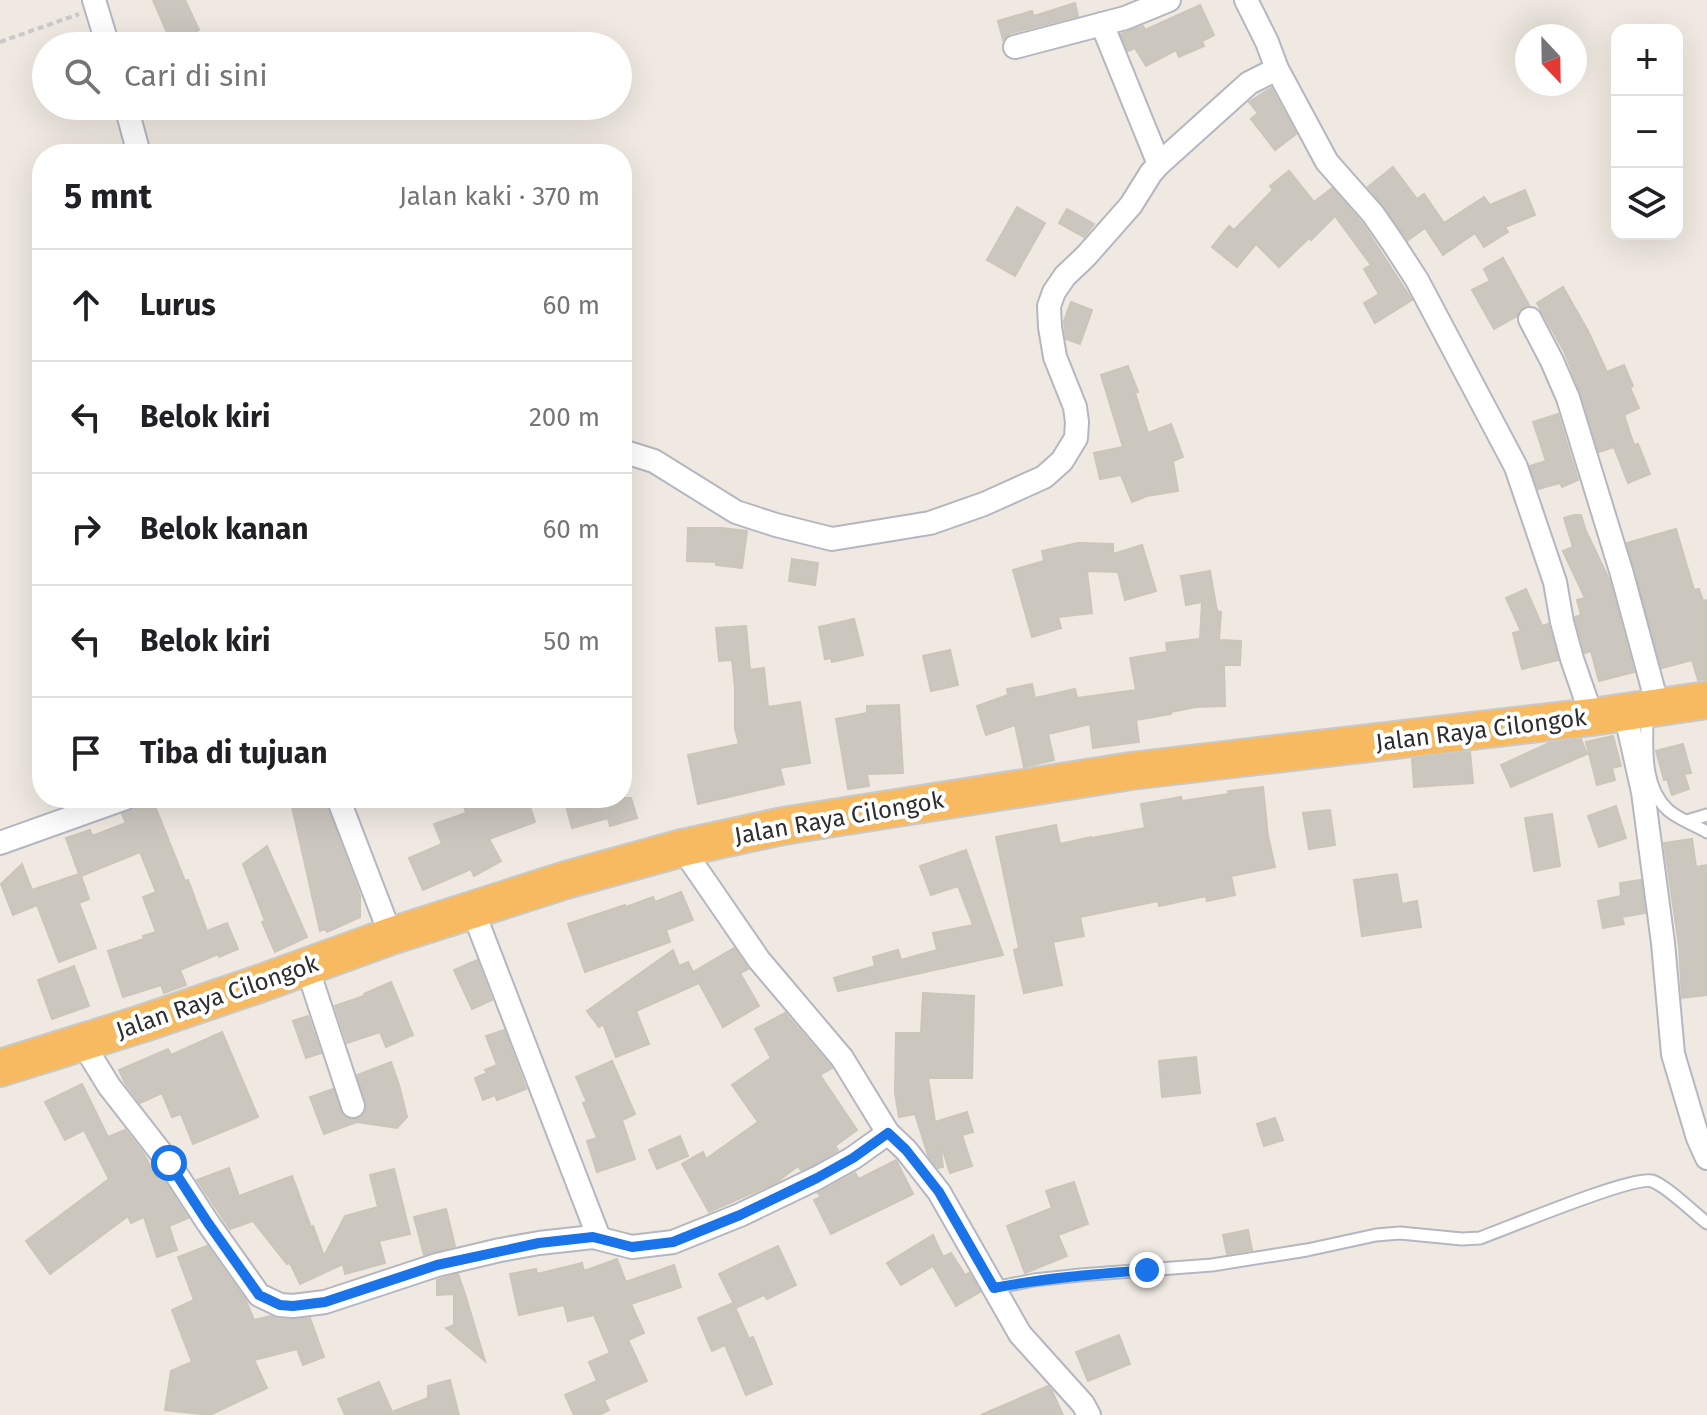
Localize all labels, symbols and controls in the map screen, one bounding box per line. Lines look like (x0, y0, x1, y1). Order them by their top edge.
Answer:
north arrow (1515, 24, 1587, 96)
map controls (1611, 24, 1683, 240)
button: + (1611, 24, 1683, 96)
search box (32, 32, 632, 120)
icon: search (60, 54, 104, 98)
text: Cari di sini (124, 58, 268, 94)
button: − (1611, 96, 1683, 168)
button: layers (1611, 168, 1683, 240)
text: 5 mnt (64, 176, 152, 217)
text: Jalan kaki · 370 m (399, 181, 600, 212)
icon: ahead (64, 283, 108, 327)
text: Lurus (140, 287, 216, 323)
text: 60 m (542, 290, 600, 321)
icon: left (64, 395, 108, 439)
text: Belok kiri (140, 399, 271, 435)
text: 200 m (529, 402, 600, 433)
icon: right (64, 507, 108, 551)
text: Belok kanan (140, 511, 309, 547)
text: 60 m (542, 514, 600, 545)
icon: left (64, 619, 108, 663)
text: Belok kiri (140, 623, 271, 659)
text: 50 m (543, 626, 600, 657)
street label: Jalan Raya Cilongok (1374, 703, 1589, 757)
icon: arrive (64, 731, 108, 775)
text: Tiba di tujuan (140, 735, 327, 771)
street label: Jalan Raya Cilongok (732, 786, 946, 850)
street label: Jalan Raya Cilongok (112, 949, 322, 1045)
route start (151, 1145, 187, 1181)
route end (1129, 1252, 1165, 1288)

